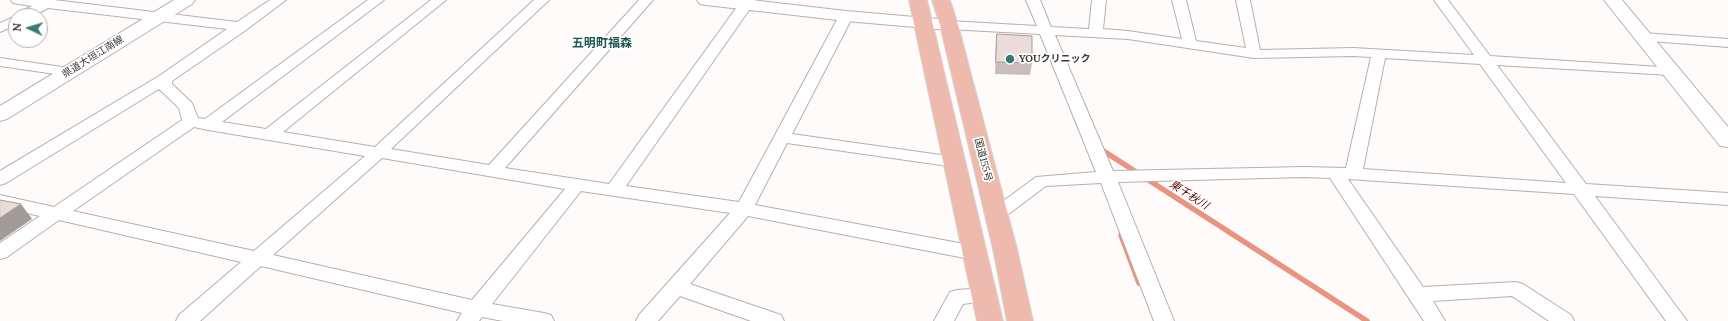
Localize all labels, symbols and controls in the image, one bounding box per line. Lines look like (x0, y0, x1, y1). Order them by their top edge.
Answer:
north arrow (8, 8, 48, 48)
text: N (10, 23, 24, 32)
street label: 県道大垣江南線 (60, 33, 126, 81)
district label: 五明町福森 (572, 37, 632, 51)
marker: YOUクリニック (1004, 53, 1016, 65)
place label: YOUクリニック (1019, 53, 1091, 65)
street label: 国道155号 (972, 137, 994, 183)
water label: 東千秋川 (1167, 177, 1211, 213)

